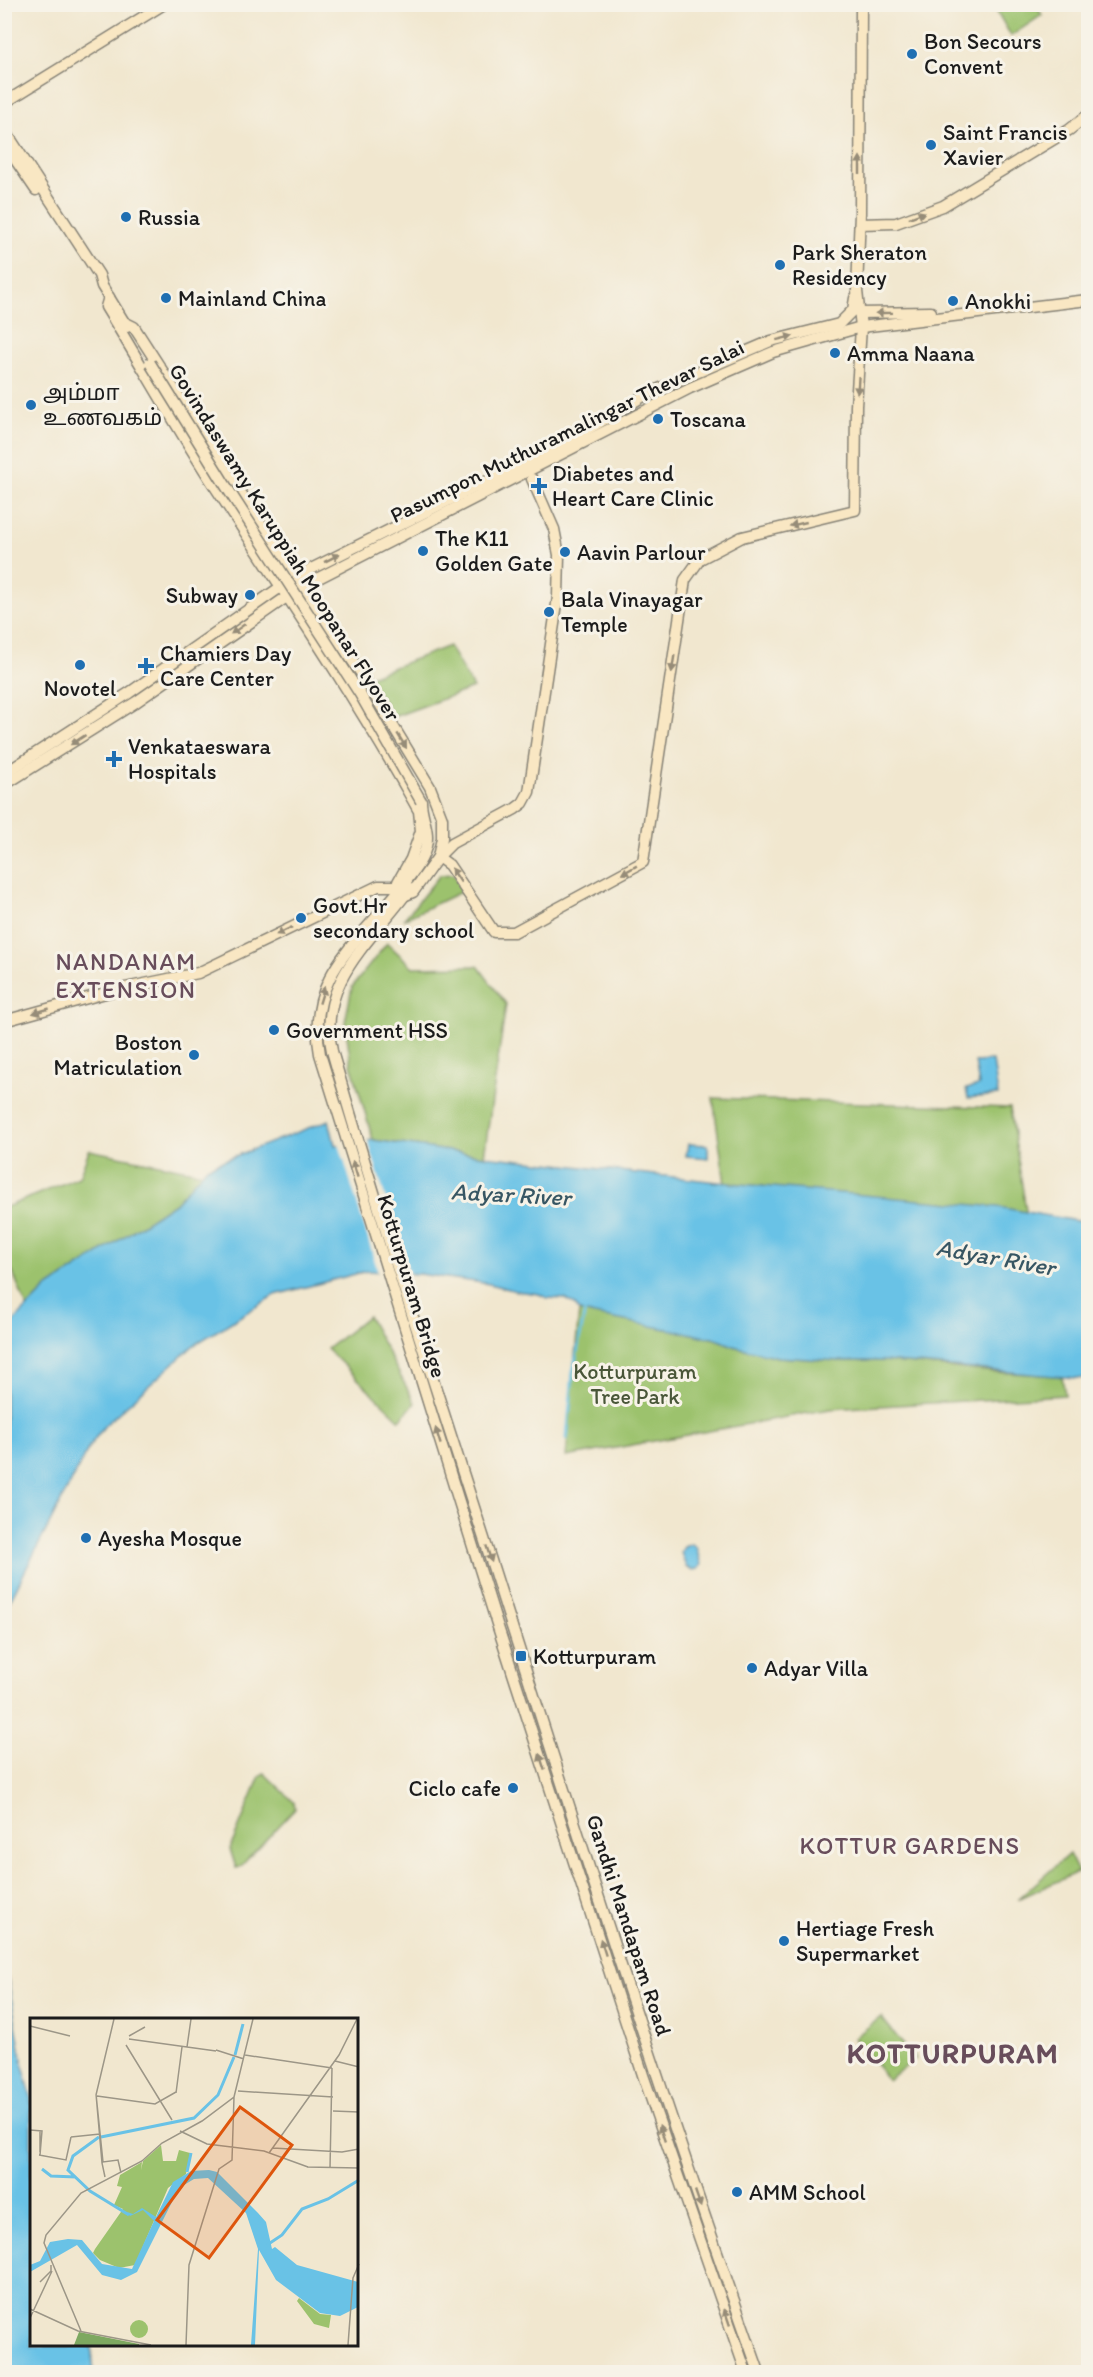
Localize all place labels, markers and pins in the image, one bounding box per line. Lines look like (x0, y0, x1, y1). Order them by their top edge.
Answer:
place label: Bon Secours Convent (924, 28, 1042, 80)
marker: Bon Secours Convent (905, 47, 919, 61)
place label: Saint Francis Xavier (943, 119, 1068, 171)
marker: Saint Francis Xavier (924, 138, 938, 152)
place label: Russia (138, 204, 201, 231)
marker: Russia (119, 210, 133, 224)
place label: Park Sheraton Residency (792, 239, 927, 291)
marker: Park Sheraton Residency (773, 258, 787, 272)
place label: Mainland China (178, 285, 327, 312)
place label: Anokhi (965, 288, 1031, 315)
marker: Mainland China (159, 291, 173, 305)
marker: Anokhi (946, 294, 960, 308)
place label: Amma Naana (847, 340, 975, 367)
marker: Amma Naana (828, 346, 842, 360)
place label: அம்மா உணவகம் (43, 379, 162, 431)
marker: அம்மா உணவகம் (24, 398, 38, 412)
place label: Toscana (670, 406, 747, 433)
marker: Toscana (651, 412, 665, 426)
place label: Diabetes and Heart Care Clinic (552, 460, 714, 512)
marker: Diabetes and Heart Care Clinic (530, 477, 548, 495)
place label: The K11 Golden Gate (435, 525, 553, 577)
place label: Aavin Parlour (577, 539, 706, 566)
marker: The K11 Golden Gate (416, 544, 430, 558)
marker: Aavin Parlour (558, 545, 572, 559)
place label: Subway (166, 582, 239, 609)
place label: Bala Vinayagar Temple (561, 586, 703, 638)
marker: Subway (243, 588, 257, 602)
marker: Bala Vinayagar Temple (542, 605, 556, 619)
place label: Chamiers Day Care Center (160, 640, 292, 692)
marker: Chamiers Day Care Center (137, 657, 155, 675)
marker: Novotel (73, 658, 87, 672)
place label: Novotel (44, 675, 116, 702)
place label: Venkataeswara Hospitals (128, 733, 272, 785)
marker: Venkataeswara Hospitals (105, 750, 123, 768)
place label: Govt.Hr secondary school (313, 892, 474, 944)
marker: Govt.Hr secondary school (294, 911, 308, 925)
place label: Government HSS (286, 1017, 448, 1044)
marker: Government HSS (267, 1023, 281, 1037)
place label: Boston Matriculation (53, 1029, 183, 1081)
marker: Boston Matriculation (187, 1048, 201, 1062)
place label: Ayesha Mosque (98, 1525, 242, 1552)
marker: Ayesha Mosque (79, 1531, 93, 1545)
place label: Kotturpuram (533, 1643, 657, 1670)
marker: Kotturpuram (514, 1649, 528, 1663)
place label: Adyar Villa (764, 1655, 869, 1682)
marker: Adyar Villa (745, 1661, 759, 1675)
place label: Ciclo cafe (409, 1775, 501, 1802)
marker: Ciclo cafe (506, 1781, 520, 1795)
place label: Hertiage Fresh Supermarket (796, 1915, 935, 1967)
marker: Hertiage Fresh Supermarket (777, 1934, 791, 1948)
place label: AMM School (749, 2179, 866, 2206)
marker: AMM School (730, 2185, 744, 2199)

